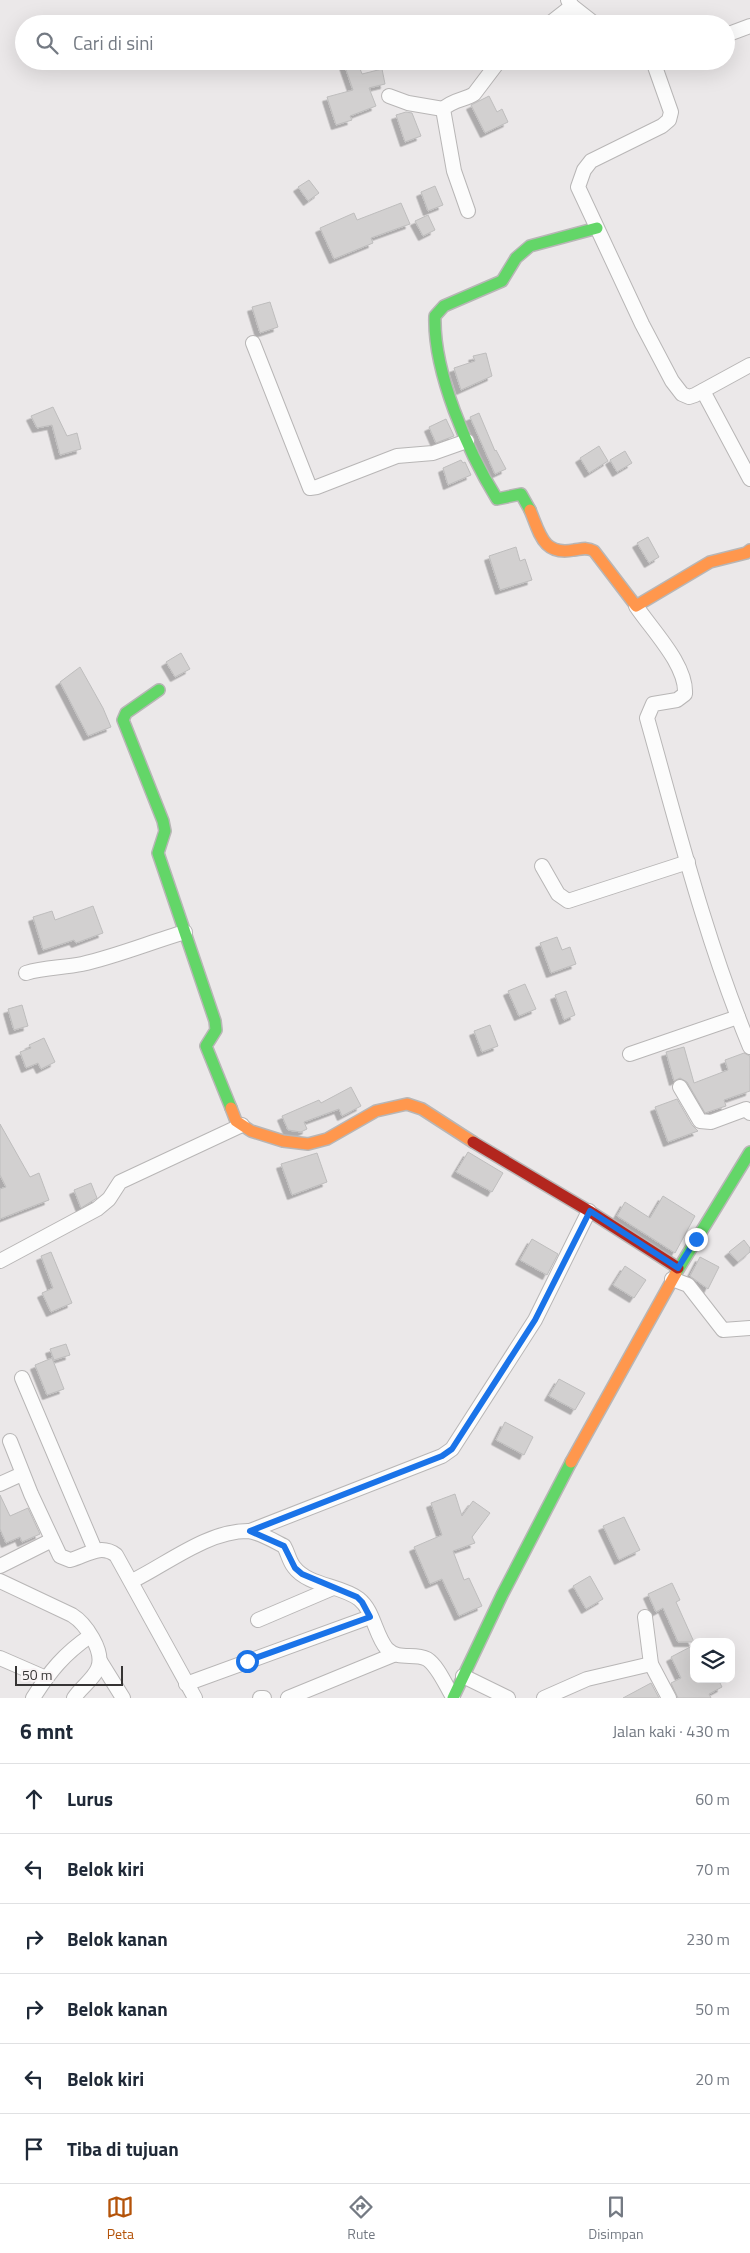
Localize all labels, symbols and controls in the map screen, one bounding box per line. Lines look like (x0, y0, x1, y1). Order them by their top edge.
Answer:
search box (15, 15, 735, 70)
text: Cari di sini (73, 28, 154, 57)
icon: search (33, 29, 61, 57)
route end (685, 1228, 708, 1251)
map controls (690, 1638, 735, 1683)
button: layers (690, 1638, 735, 1683)
route start (236, 1650, 259, 1673)
scale bar (15, 1663, 122, 1686)
text: 50 m (22, 1664, 52, 1685)
text: 6 mnt (20, 1715, 73, 1747)
text: Jalan kaki · 430 m (612, 1719, 730, 1743)
text: Lurus (67, 1784, 113, 1813)
icon: ahead (20, 1785, 48, 1813)
text: 60 m (695, 1787, 730, 1811)
text: Belok kiri (67, 1854, 144, 1883)
icon: left (20, 1855, 48, 1883)
text: 70 m (695, 1857, 730, 1881)
text: Belok kanan (67, 1924, 168, 1953)
icon: right (20, 1925, 48, 1953)
text: 230 m (686, 1927, 730, 1951)
text: Belok kanan (67, 1994, 168, 2023)
icon: right (20, 1995, 48, 2023)
text: 50 m (695, 1997, 730, 2021)
text: Belok kiri (67, 2064, 144, 2093)
icon: left (20, 2065, 48, 2093)
text: 20 m (695, 2067, 730, 2091)
text: Tiba di tujuan (67, 2134, 179, 2163)
icon: arrive (20, 2135, 48, 2163)
tab: Peta (106, 2193, 134, 2244)
tab: Rute (347, 2193, 375, 2244)
tab: Disimpan (588, 2193, 644, 2244)

